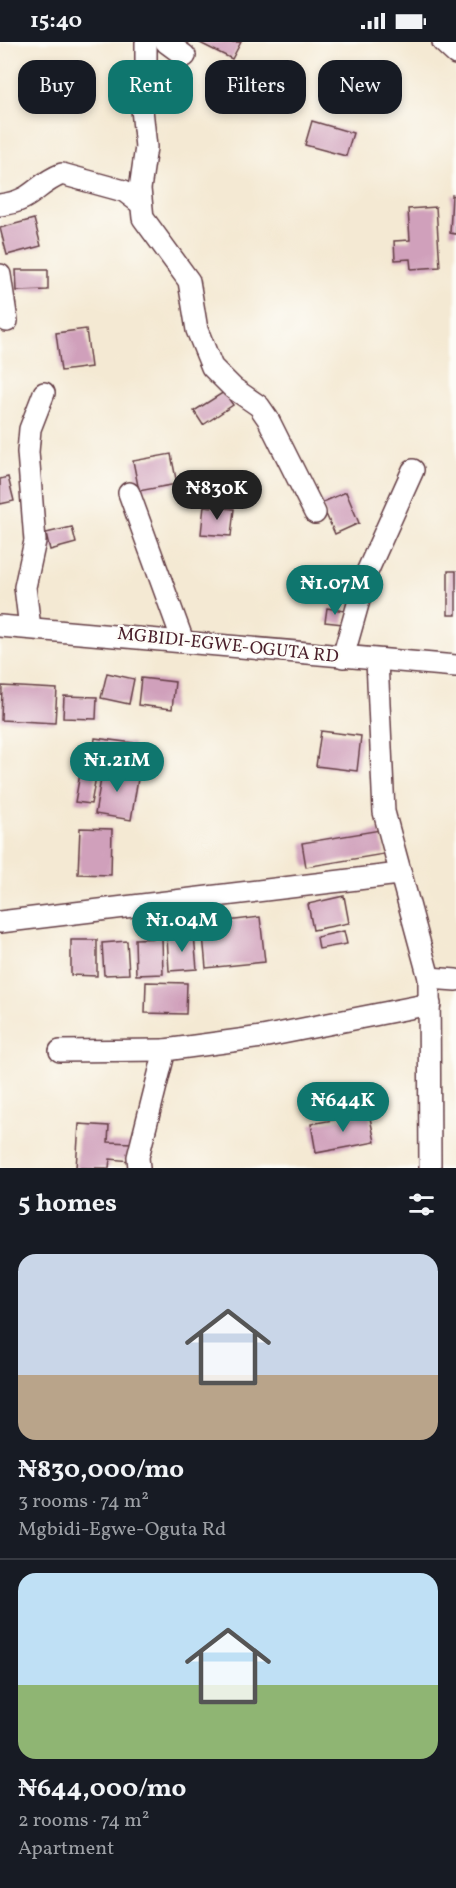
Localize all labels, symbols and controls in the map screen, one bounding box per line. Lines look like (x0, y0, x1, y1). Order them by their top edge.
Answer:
text: 15:40 (30, 6, 82, 37)
chip: Buy (18, 60, 96, 114)
chip: Rent (108, 60, 193, 114)
chip: Filters (205, 60, 306, 114)
chip: New (318, 60, 402, 114)
pin: ₦830K (175, 470, 259, 521)
text: ₦830K (186, 475, 248, 503)
pin: ₦1.07M (286, 565, 384, 616)
text: ₦1.07M (300, 570, 370, 598)
street label: MGBIDI-EGWE-OGUTA RD (116, 622, 340, 670)
pin: ₦1.21M (68, 742, 166, 793)
text: ₦1.21M (84, 747, 150, 775)
pin: ₦1.04M (133, 902, 231, 953)
text: ₦1.04M (146, 907, 218, 935)
pin: ₦644K (301, 1082, 385, 1133)
text: ₦644K (311, 1087, 375, 1115)
text: 5 homes (18, 1186, 117, 1222)
icon: filters (405, 1188, 438, 1221)
icon: home (174, 1293, 282, 1401)
text: ₦830,000/mo (18, 1452, 184, 1488)
text: 3 rooms · 74 m² (18, 1488, 149, 1516)
text: Mgbidi-Egwe-Oguta Rd (18, 1516, 226, 1544)
icon: home (174, 1612, 282, 1720)
text: ₦644,000/mo (18, 1771, 186, 1807)
text: 2 rooms · 74 m² (18, 1807, 149, 1835)
text: Apartment (18, 1835, 114, 1863)

